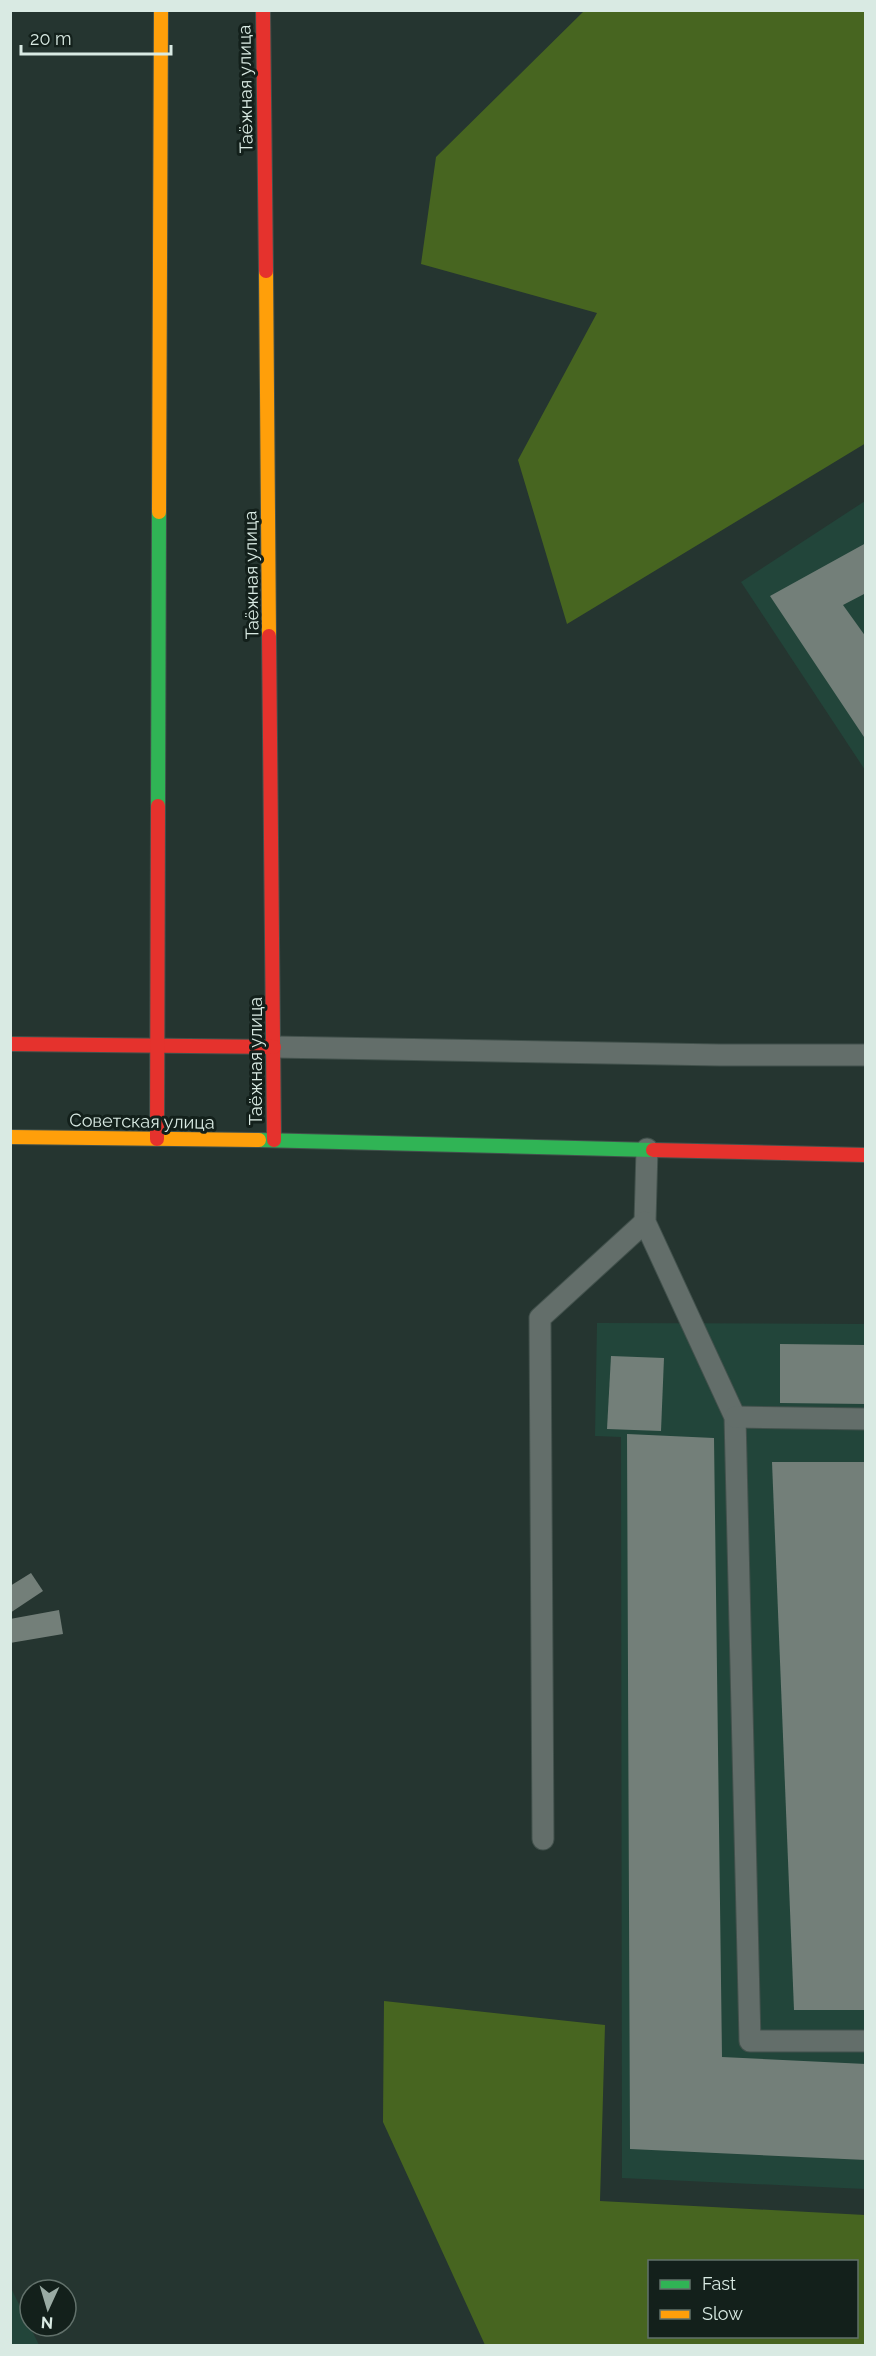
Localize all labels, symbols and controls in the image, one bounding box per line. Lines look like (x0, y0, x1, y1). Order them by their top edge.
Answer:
scale bar (21, 18, 171, 56)
street label: Таёжная улица (233, 25, 257, 153)
text: 20 m (30, 28, 72, 49)
street label: Таёжная улица (239, 511, 263, 639)
street label: Таёжная улица (245, 997, 266, 1125)
street label: Советская улица (69, 1109, 215, 1133)
legend (648, 2260, 858, 2338)
text: Fast (702, 2273, 736, 2294)
north arrow (18, 2278, 78, 2338)
text: Slow (702, 2303, 743, 2324)
text: N (40, 2313, 54, 2332)

